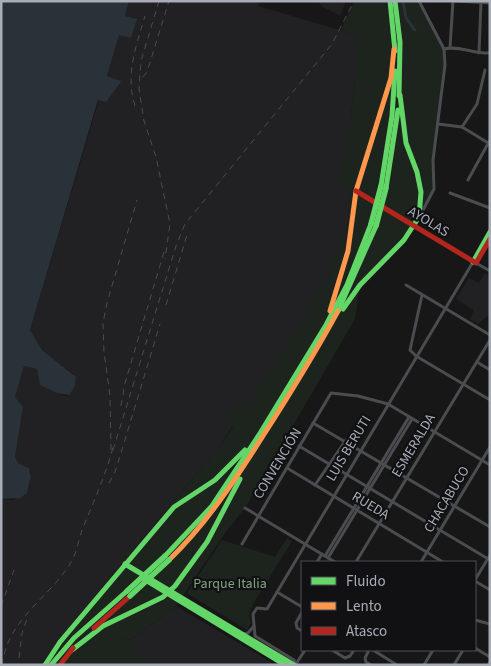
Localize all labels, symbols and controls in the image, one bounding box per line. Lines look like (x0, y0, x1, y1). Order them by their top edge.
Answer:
street label: AYOLAS (404, 202, 453, 242)
street label: ESMERALDA (387, 410, 441, 481)
street label: LUIS BERUTI (321, 412, 376, 485)
street label: CONVENCIÓN (249, 424, 307, 503)
street label: CHACABUCO (419, 463, 475, 537)
street label: RUEDA (348, 487, 393, 525)
legend (301, 561, 476, 651)
text: Fluido (346, 571, 386, 592)
park label: Parque Italia (193, 574, 267, 594)
text: Lento (346, 596, 382, 617)
text: Atasco (346, 621, 387, 642)

